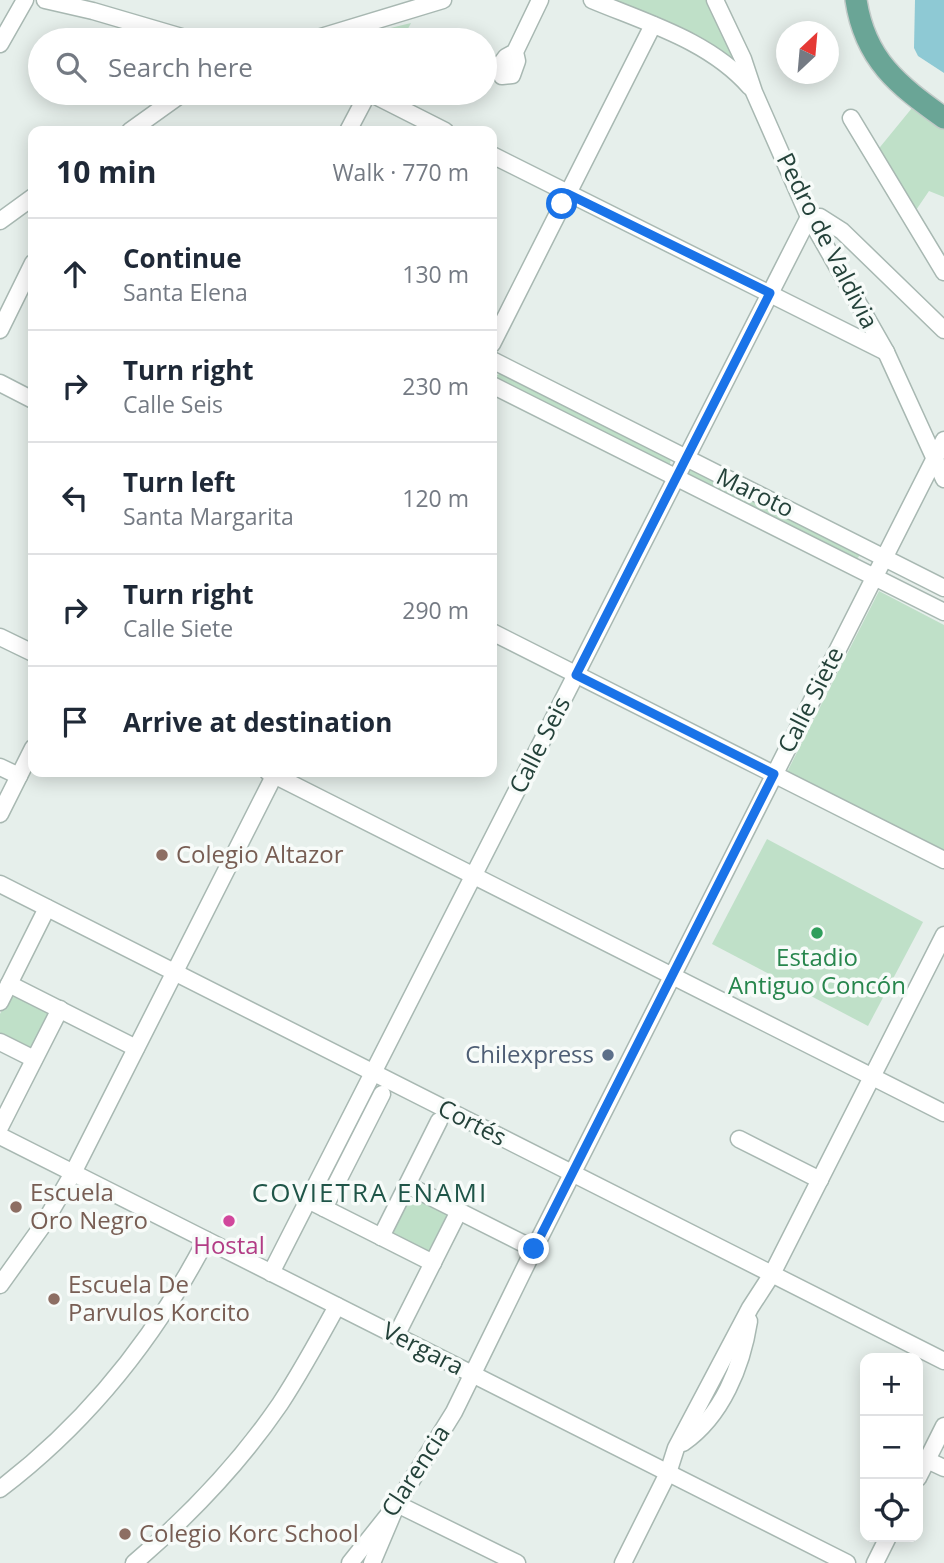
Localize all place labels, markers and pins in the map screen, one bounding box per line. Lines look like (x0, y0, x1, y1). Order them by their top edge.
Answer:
place label: Colegio Altazor (176, 837, 344, 870)
marker: Colegio Altazor (154, 847, 170, 863)
marker: Estadio Antiguo Concón (809, 925, 825, 941)
place label: Estadio Antiguo Concón (728, 940, 906, 1001)
place label: Chilexpress (465, 1037, 594, 1070)
marker: Chilexpress (600, 1047, 616, 1063)
place label: Escuela Oro Negro (30, 1175, 148, 1236)
marker: Escuela Oro Negro (8, 1199, 24, 1215)
marker: Hostal (221, 1213, 237, 1229)
place label: Hostal (193, 1228, 265, 1261)
place label: Escuela De Parvulos Korcito (68, 1267, 250, 1328)
marker: Escuela De Parvulos Korcito (46, 1291, 62, 1307)
place label: Colegio Korc School (139, 1516, 359, 1549)
marker: Colegio Korc School (117, 1526, 133, 1542)

